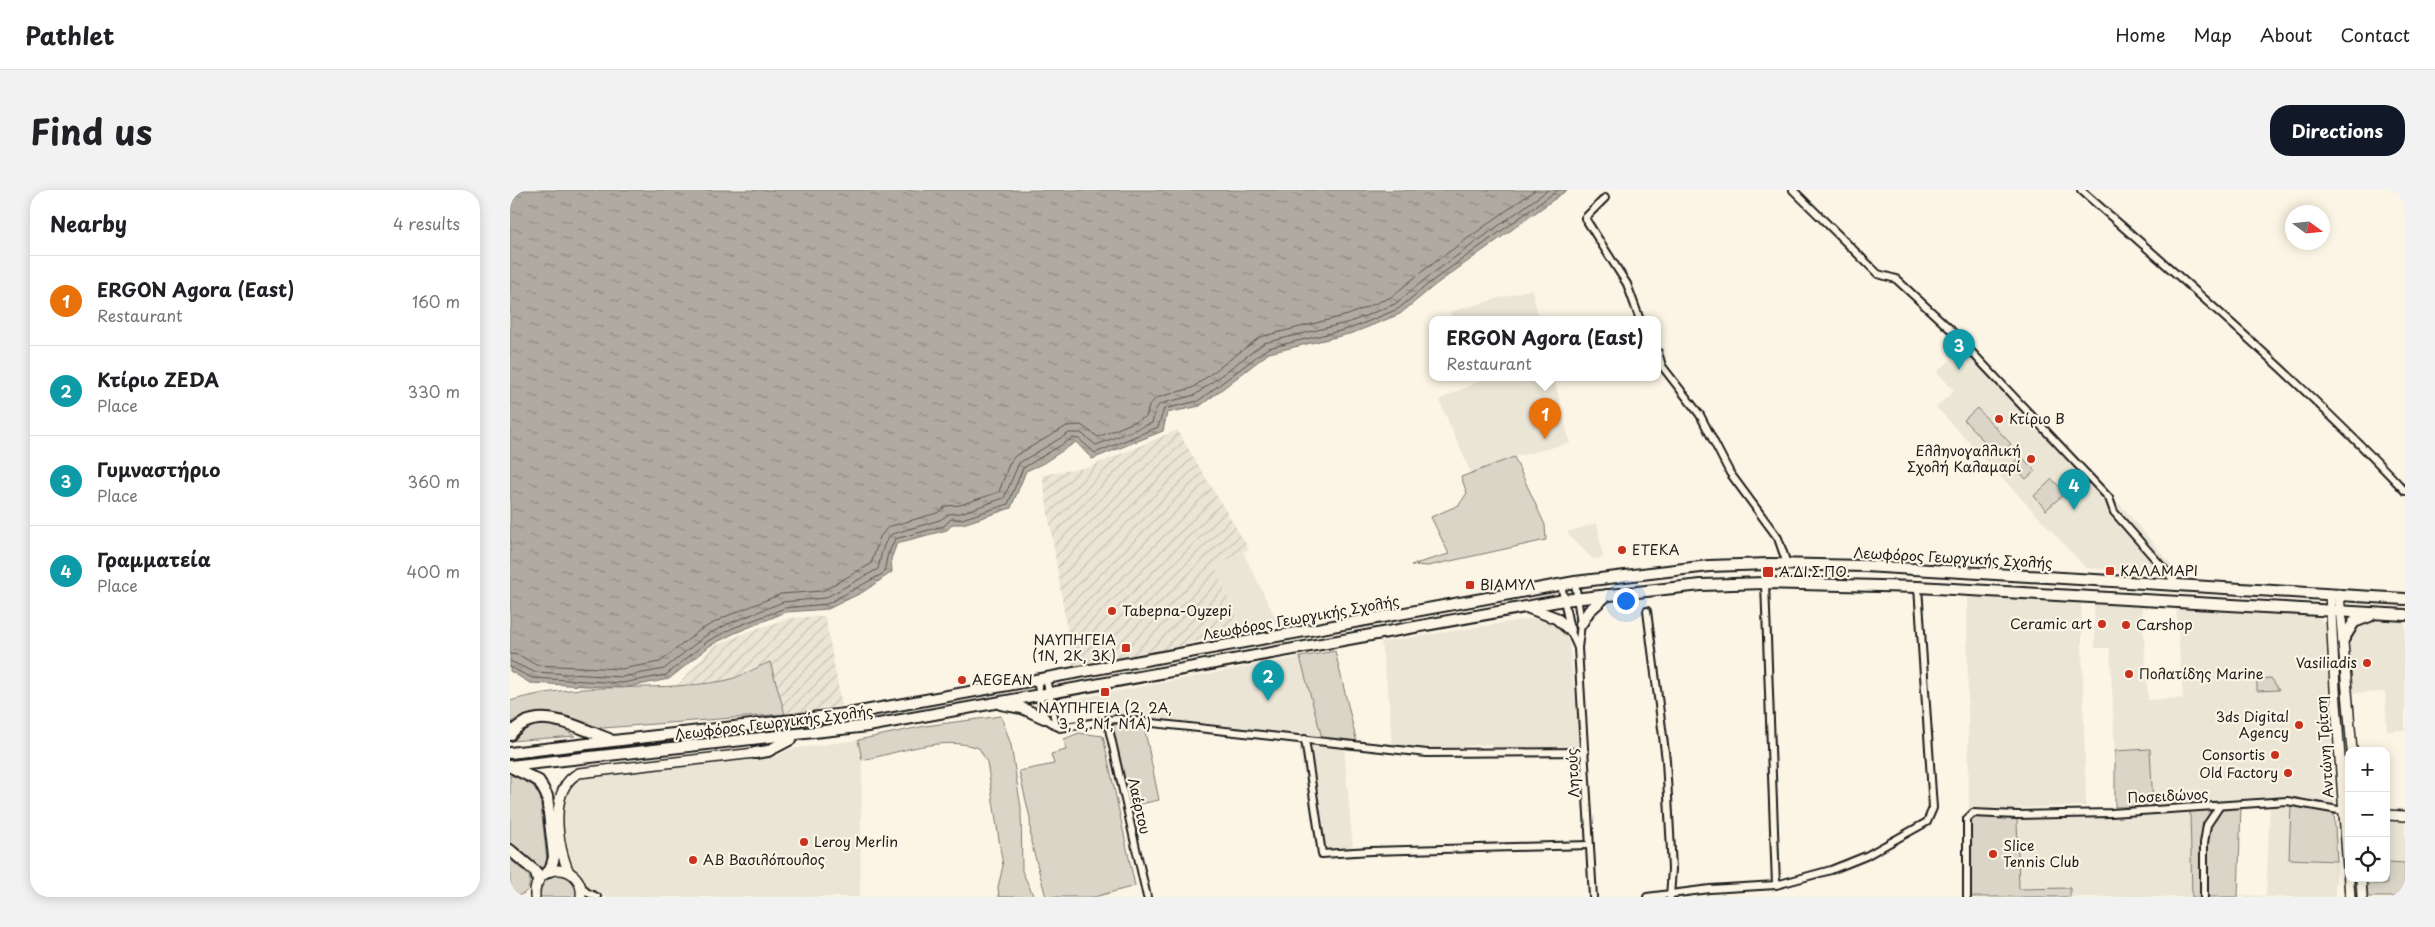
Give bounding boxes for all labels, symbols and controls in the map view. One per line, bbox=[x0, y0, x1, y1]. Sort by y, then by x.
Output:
text: Pathlet bbox=[25, 17, 115, 53]
text: Home bbox=[2115, 21, 2165, 48]
text: Map bbox=[2193, 21, 2232, 48]
text: About bbox=[2260, 21, 2312, 48]
text: Contact bbox=[2340, 21, 2410, 48]
text: Find us bbox=[30, 104, 152, 157]
button: Directions bbox=[2270, 105, 2405, 156]
north arrow bbox=[2285, 205, 2330, 250]
text: Nearby bbox=[50, 207, 127, 239]
text: 4 results bbox=[393, 211, 460, 235]
text: ERGON Agora (East) bbox=[97, 275, 294, 303]
text: 1 bbox=[62, 289, 70, 313]
text: 160 m bbox=[412, 289, 460, 313]
text: Restaurant bbox=[97, 303, 183, 327]
popup bbox=[1429, 316, 1661, 381]
text: ERGON Agora (East) bbox=[1446, 323, 1644, 351]
pin: 3 bbox=[1943, 329, 1975, 370]
text: Restaurant bbox=[1446, 351, 1532, 375]
text: Κτίριο ZEDA bbox=[97, 365, 219, 393]
text: 2 bbox=[60, 379, 72, 403]
text: 330 m bbox=[407, 379, 460, 403]
text: Place bbox=[97, 393, 138, 417]
pin: 1 bbox=[1529, 398, 1561, 439]
place label: Κτίριο Β bbox=[2009, 408, 2065, 429]
marker: Κτίριο Β bbox=[1993, 413, 2005, 425]
place label: Ελληνογαλλική Σχολή Καλαμαρί bbox=[1907, 440, 2021, 477]
marker: Ελληνογαλλική Σχολή Καλαμαρί bbox=[2025, 453, 2037, 465]
text: Γυμναστήριο bbox=[97, 455, 220, 483]
text: 3 bbox=[61, 469, 71, 493]
text: 360 m bbox=[408, 469, 460, 493]
pin: 4 bbox=[2058, 469, 2090, 510]
text: Place bbox=[97, 483, 138, 507]
place label: ΕΤΕΚΑ bbox=[1632, 539, 1680, 560]
street label: Λεωφόρος Γεωργικής Σχολής bbox=[1853, 542, 2053, 573]
marker: ΕΤΕΚΑ bbox=[1616, 544, 1628, 556]
text: Γραμματεία bbox=[97, 545, 211, 573]
text: 4 bbox=[61, 559, 71, 583]
text: 400 m bbox=[407, 559, 460, 583]
place label: ΚΑΛΑΜΑΡΙ bbox=[2120, 560, 2198, 581]
place label: Α.ΔΙ.Σ.ΠΟ. bbox=[1779, 561, 1850, 582]
marker: Α.ΔΙ.Σ.ΠΟ. bbox=[1761, 565, 1775, 579]
marker: ΚΑΛΑΜΑΡΙ bbox=[2104, 565, 2116, 577]
text: Place bbox=[97, 573, 138, 597]
place label: ΒΙΑΜΥΛ bbox=[1480, 574, 1535, 595]
marker: ΒΙΑΜΥΛ bbox=[1464, 579, 1476, 591]
your location bbox=[1613, 588, 1639, 614]
street label: Λεωφόρος Γεωργικής Σχολής bbox=[1201, 590, 1401, 645]
place label: Tabepna-Oyzepi bbox=[1122, 600, 1232, 621]
marker: Tabepna-Oyzepi bbox=[1106, 605, 1118, 617]
place label: Ceramic art bbox=[2010, 613, 2092, 634]
place label: Carshop bbox=[2136, 614, 2193, 635]
marker: Ceramic art bbox=[2096, 618, 2108, 630]
marker: Carshop bbox=[2120, 619, 2132, 631]
place label: ΝΑΥΠΗΓΕΙΑ (1Ν, 2Κ, 3Κ) bbox=[1032, 629, 1116, 666]
marker: ΝΑΥΠΗΓΕΙΑ (1Ν, 2Κ, 3Κ) bbox=[1120, 642, 1132, 654]
place label: Vasiliadis bbox=[2296, 652, 2357, 673]
marker: Vasiliadis bbox=[2361, 657, 2373, 669]
pin: 2 bbox=[1252, 660, 1284, 701]
place label: Πολατίδης Marine bbox=[2139, 663, 2264, 684]
marker: Πολατίδης Marine bbox=[2123, 668, 2135, 680]
place label: AEGEAN bbox=[972, 669, 1033, 690]
marker: AEGEAN bbox=[956, 674, 968, 686]
marker: ΝΑΥΠΗΓΕΙΑ (2, 2Α, 3, 8, Ν1, Ν1Α) bbox=[1099, 686, 1111, 698]
street label: Αντώνη Τρίτση bbox=[2310, 695, 2339, 799]
place label: ΝΑΥΠΗΓΕΙΑ (2, 2Α, 3, 8, Ν1, Ν1Α) bbox=[1038, 697, 1172, 734]
street label: Λεωφόρος Γεωργικής Σχολής bbox=[674, 700, 874, 745]
place label: 3ds Digital Agency bbox=[2216, 706, 2289, 743]
marker: 3ds Digital Agency bbox=[2293, 719, 2305, 731]
place label: Consortis bbox=[2202, 744, 2265, 765]
map controls bbox=[2345, 747, 2390, 882]
button: + bbox=[2345, 747, 2390, 792]
street label: Λητούς bbox=[1561, 748, 1584, 798]
marker: Consortis bbox=[2269, 749, 2281, 761]
place label: Old Factory bbox=[2199, 762, 2278, 783]
marker: Old Factory bbox=[2282, 767, 2294, 779]
street label: Λαέρτου bbox=[1123, 776, 1156, 836]
street label: Ποσειδώνος bbox=[2127, 783, 2209, 808]
button: − bbox=[2345, 792, 2390, 837]
place label: Leroy Merlin bbox=[814, 831, 898, 852]
place label: Slice Tennis Club bbox=[2003, 835, 2079, 872]
marker: Leroy Merlin bbox=[798, 836, 810, 848]
button: locate bbox=[2345, 837, 2390, 882]
marker: Slice Tennis Club bbox=[1987, 848, 1999, 860]
place label: ΑΒ Βασιλόπουλος bbox=[703, 849, 825, 870]
marker: ΑΒ Βασιλόπουλος bbox=[687, 854, 699, 866]

